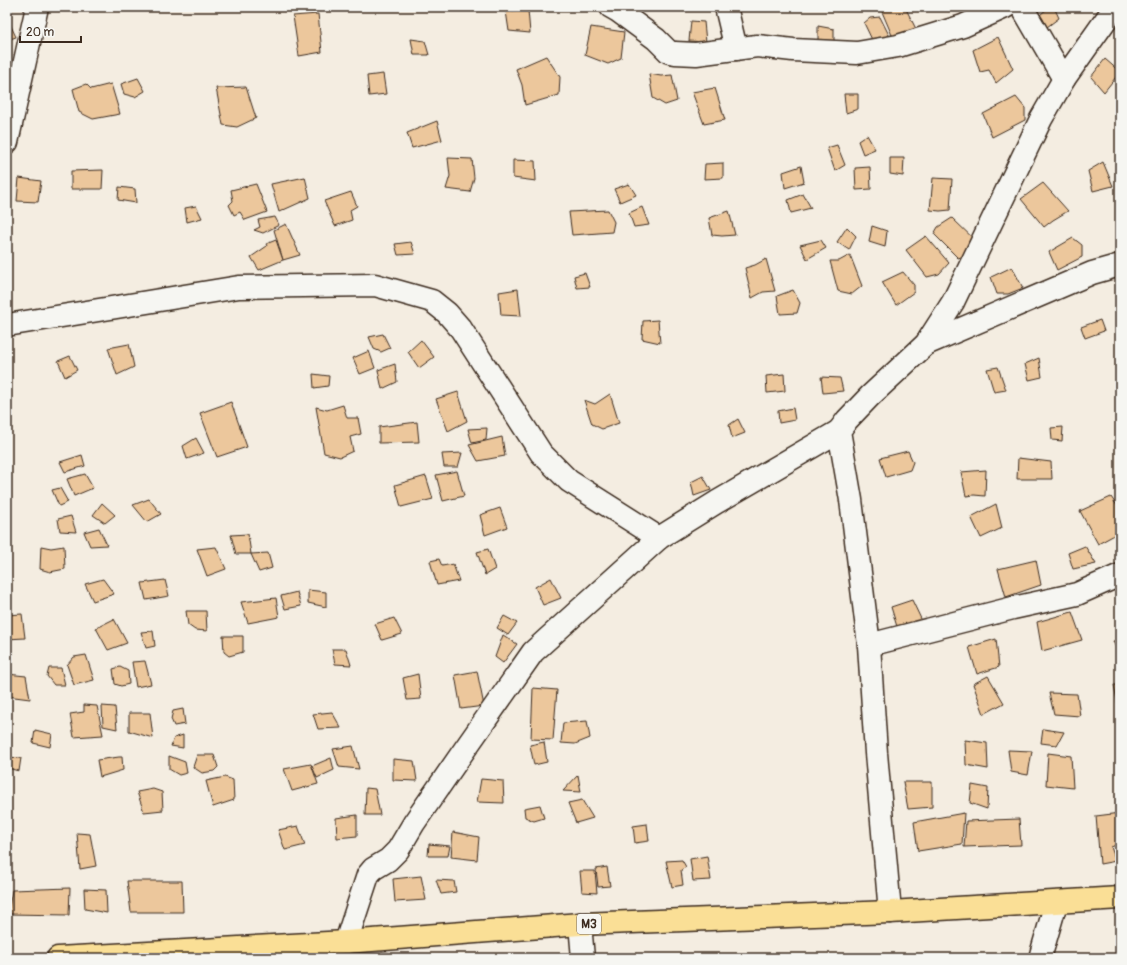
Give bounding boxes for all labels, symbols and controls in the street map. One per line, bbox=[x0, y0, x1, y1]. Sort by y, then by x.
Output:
scale bar bbox=[20, 18, 81, 44]
text: 20 m bbox=[26, 25, 55, 40]
road number: M3 bbox=[577, 914, 601, 934]

